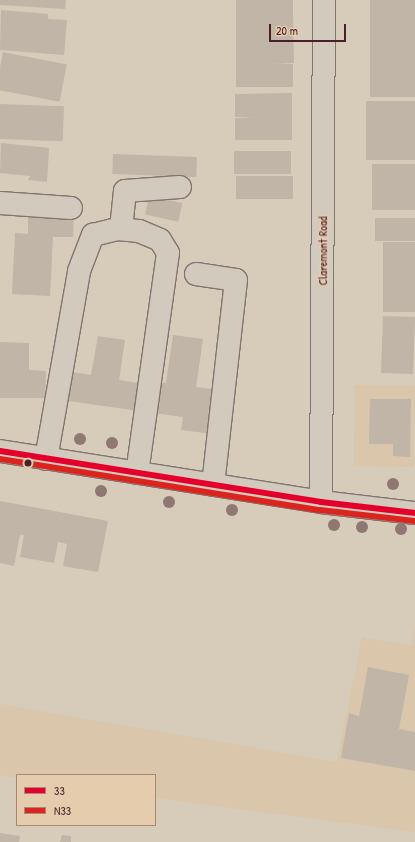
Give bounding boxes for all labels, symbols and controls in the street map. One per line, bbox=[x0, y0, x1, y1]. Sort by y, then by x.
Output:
scale bar bbox=[271, 16, 348, 42]
text: 20 m bbox=[276, 22, 298, 39]
street label: Claremont Road bbox=[316, 217, 330, 285]
unlabelled marker bbox=[23, 458, 33, 468]
legend bbox=[16, 774, 156, 826]
text: 33 bbox=[54, 782, 65, 799]
text: N33 bbox=[54, 802, 71, 819]

